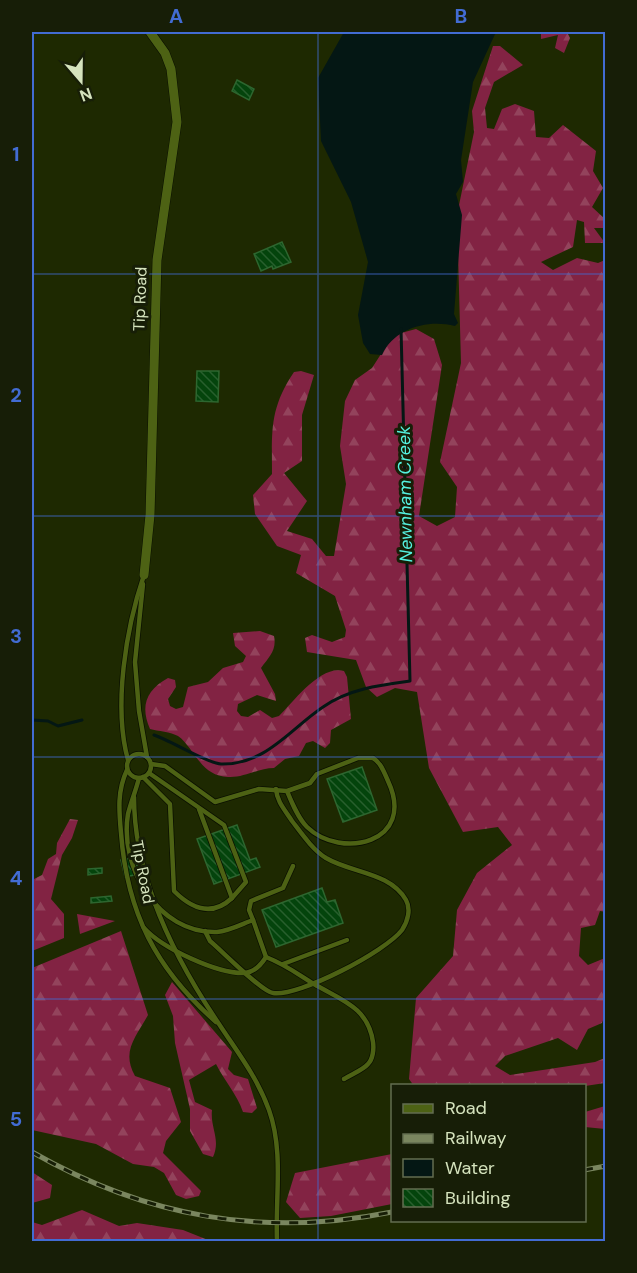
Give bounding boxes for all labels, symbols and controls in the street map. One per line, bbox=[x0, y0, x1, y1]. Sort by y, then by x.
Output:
text: A bbox=[169, 3, 183, 29]
text: B bbox=[455, 3, 467, 29]
north arrow bbox=[51, 51, 111, 111]
text: N bbox=[77, 83, 95, 106]
text: 1 bbox=[12, 141, 20, 167]
street label: Tip Road bbox=[128, 266, 152, 332]
text: 2 bbox=[10, 382, 22, 408]
water label: Newnham Creek bbox=[392, 425, 418, 563]
text: 3 bbox=[10, 623, 22, 649]
street label: Tip Road bbox=[127, 838, 159, 906]
text: 4 bbox=[10, 865, 23, 891]
legend bbox=[391, 1084, 586, 1222]
text: Road bbox=[445, 1096, 487, 1120]
text: 5 bbox=[10, 1106, 22, 1132]
text: Railway bbox=[445, 1126, 507, 1150]
text: Water bbox=[445, 1156, 495, 1180]
text: Building bbox=[445, 1186, 510, 1210]

